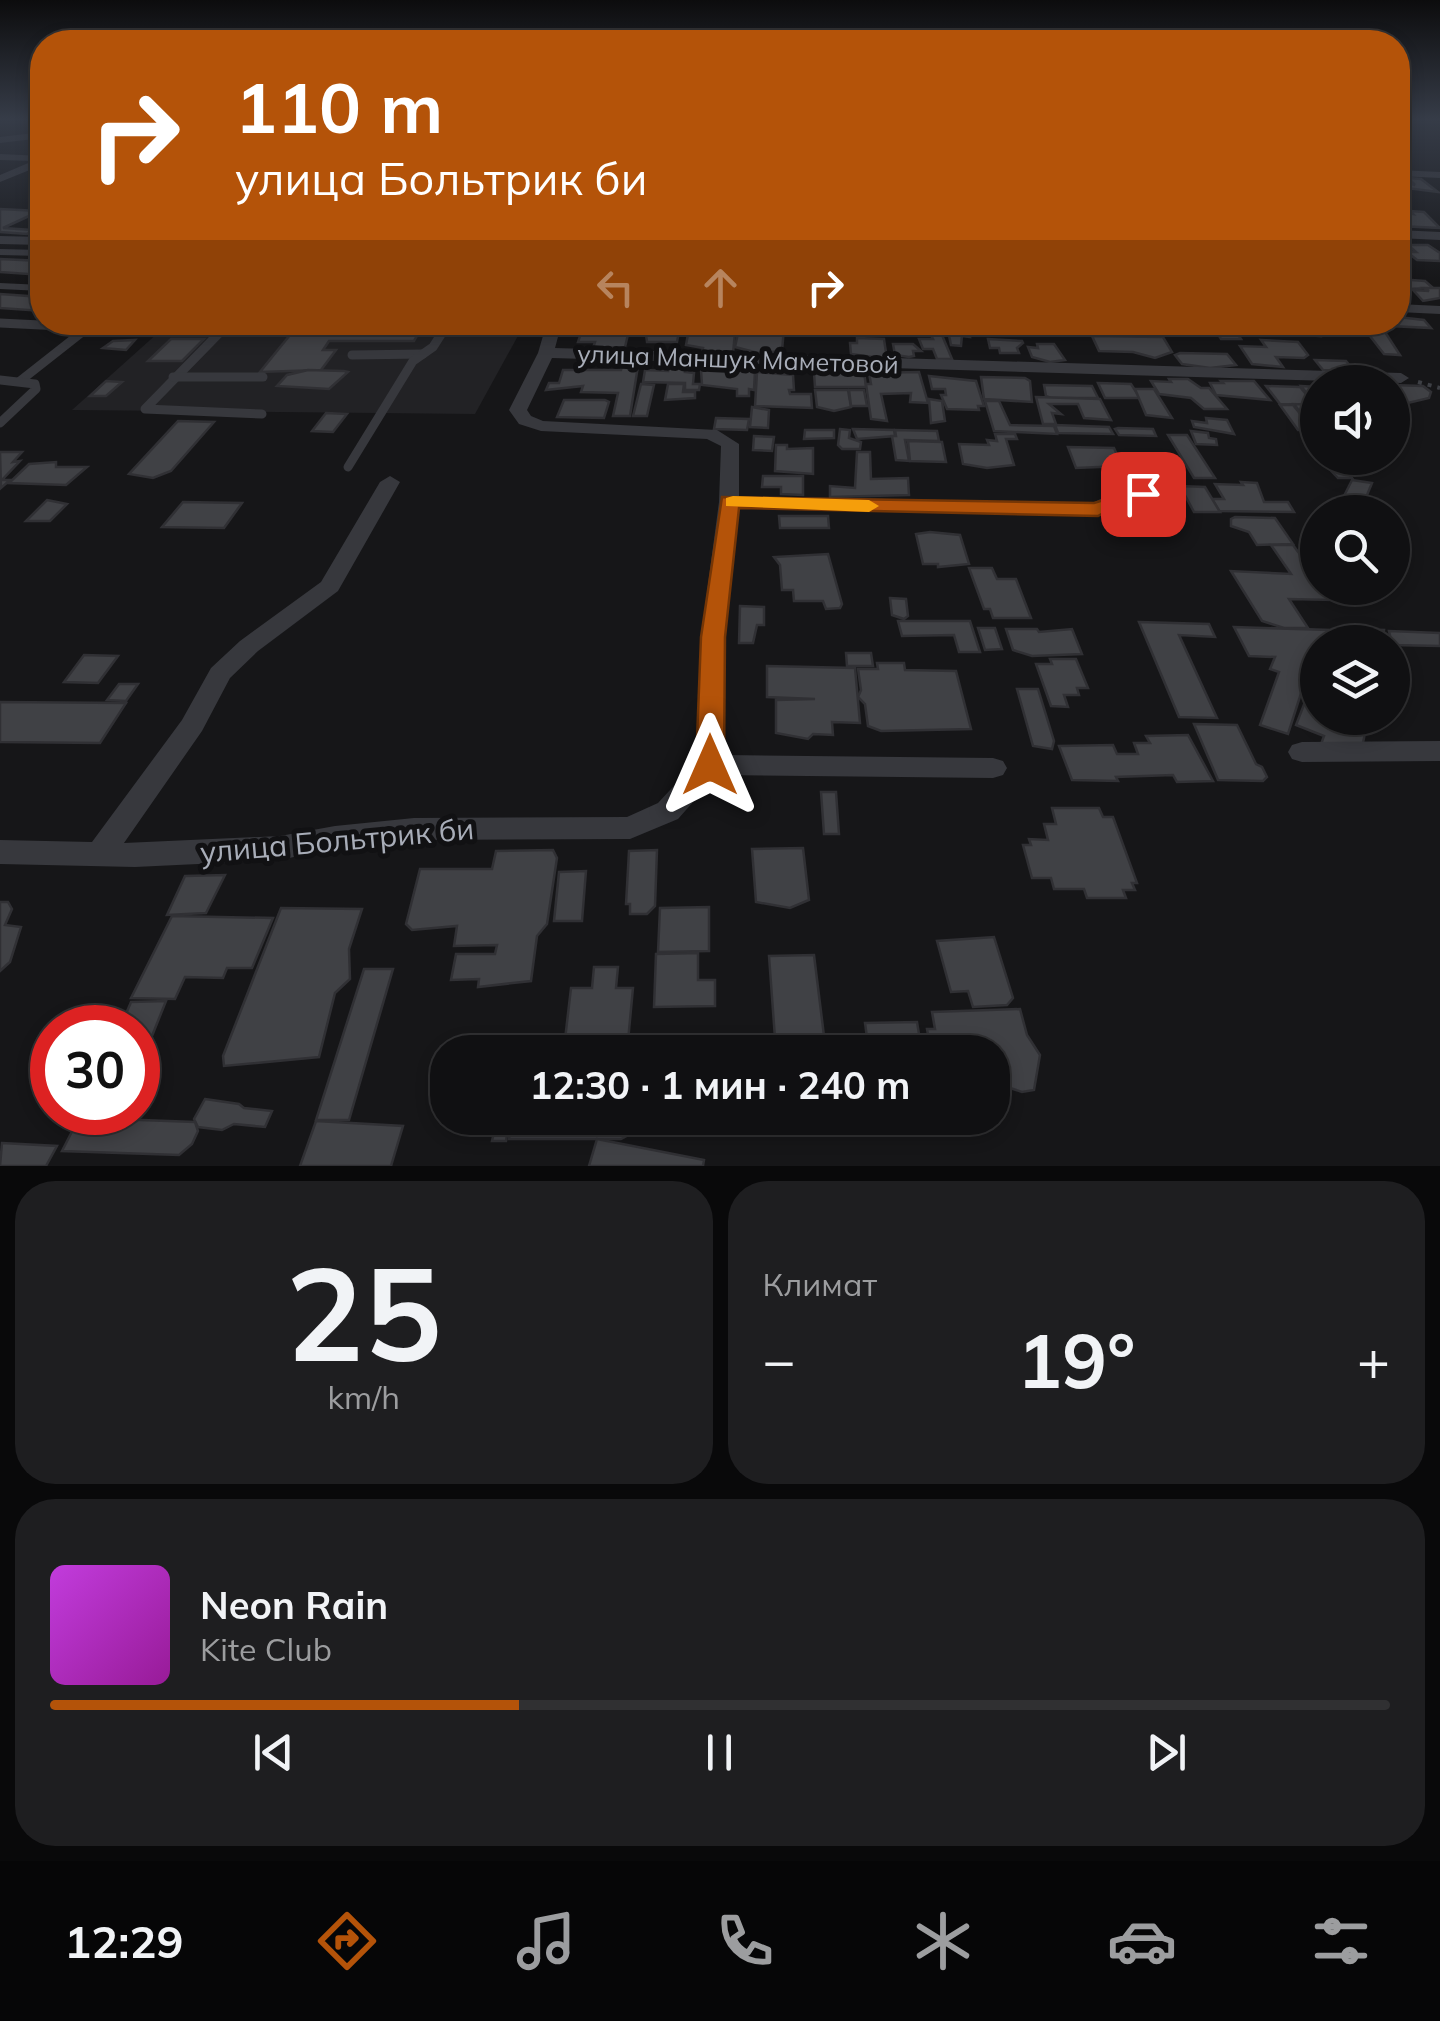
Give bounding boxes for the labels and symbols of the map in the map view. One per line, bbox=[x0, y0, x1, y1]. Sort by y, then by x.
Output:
street label: улица Маншук Маметовой bbox=[577, 337, 899, 380]
pin bbox=[1101, 452, 1186, 537]
position arrow bbox=[658, 713, 762, 817]
street label: улица Больтрик би bbox=[198, 809, 476, 871]
speed limit sign: 30 bbox=[30, 1005, 160, 1135]

